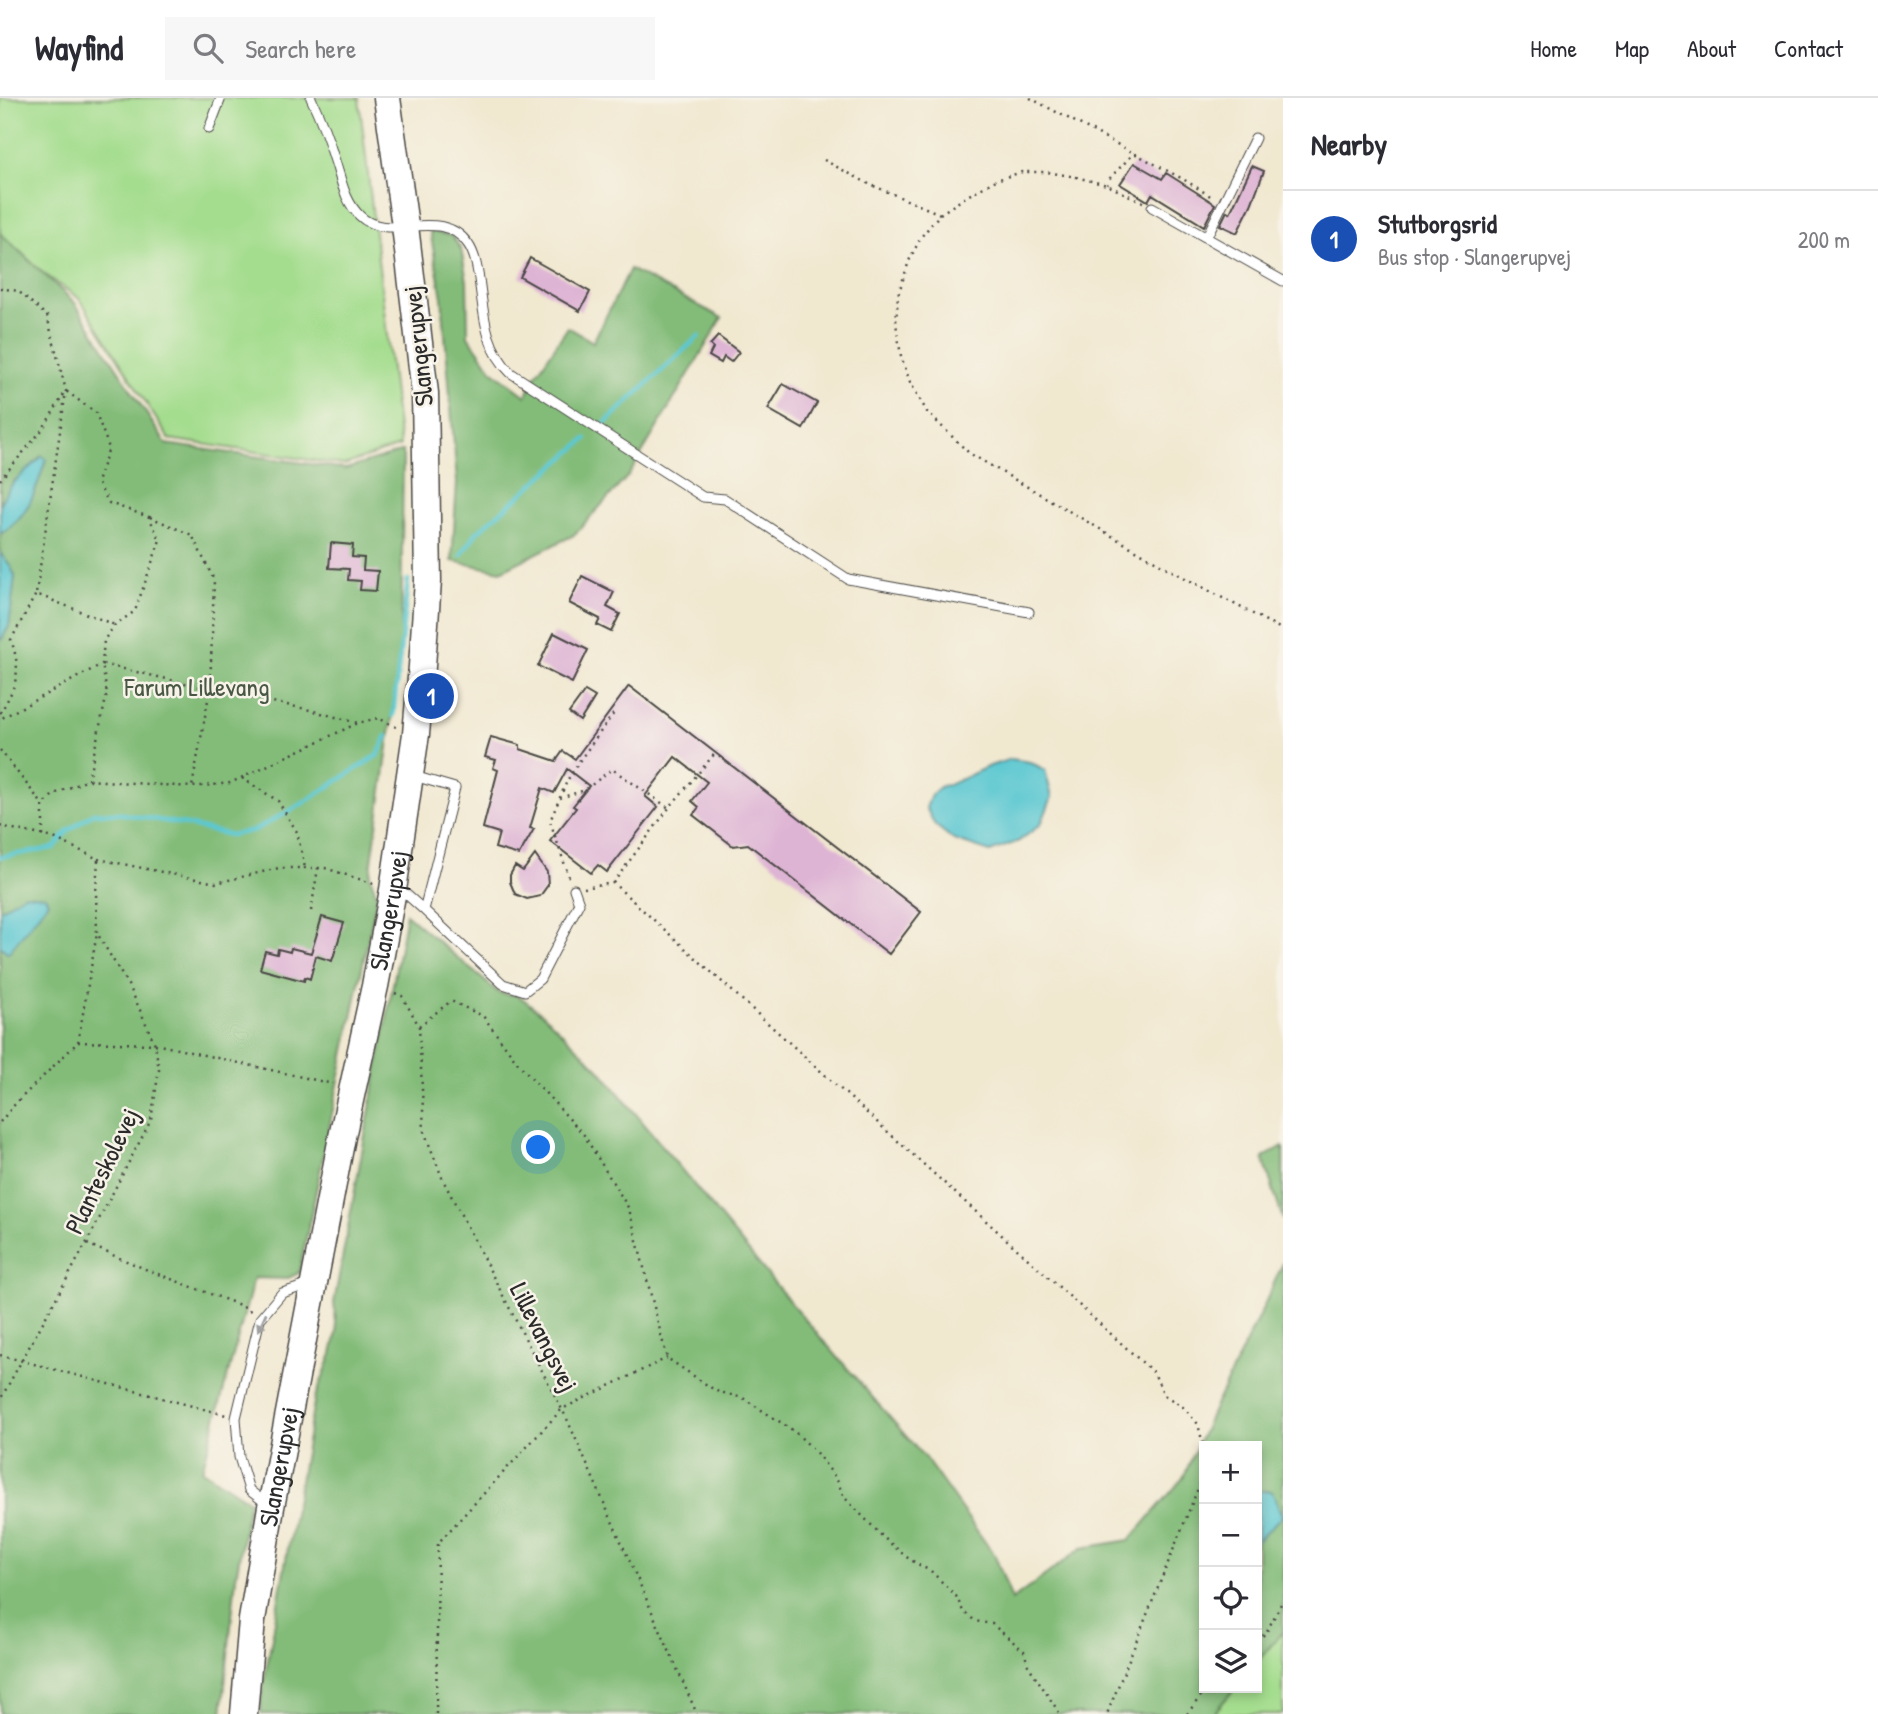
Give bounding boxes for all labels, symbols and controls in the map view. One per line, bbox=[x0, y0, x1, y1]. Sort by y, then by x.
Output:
search box bbox=[165, 17, 655, 80]
text: Wayfind bbox=[35, 26, 123, 70]
icon: search bbox=[189, 29, 227, 67]
text: Search here bbox=[245, 31, 356, 66]
text: Home bbox=[1530, 32, 1577, 64]
text: Map bbox=[1615, 32, 1649, 64]
text: About bbox=[1687, 32, 1736, 64]
text: Contact bbox=[1774, 32, 1843, 64]
text: Nearby bbox=[1311, 124, 1387, 164]
text: Stutborgsrid bbox=[1378, 206, 1497, 241]
text: 1 bbox=[1330, 224, 1338, 255]
text: 200 m bbox=[1798, 224, 1850, 255]
text: Bus stop · Slangerupvej bbox=[1378, 241, 1571, 272]
street label: Slangerupvej bbox=[394, 284, 441, 408]
park label: Farum Lillevang bbox=[124, 669, 269, 704]
pin: 1 bbox=[408, 670, 454, 722]
street label: Slangerupvej bbox=[360, 848, 416, 973]
street label: Planteskolevej bbox=[56, 1102, 147, 1240]
your location bbox=[521, 1130, 555, 1164]
street label: Lillevangsvej bbox=[502, 1276, 587, 1397]
one-way arrow bbox=[256, 1312, 268, 1332]
street label: Slangerupvej bbox=[250, 1404, 307, 1529]
map controls bbox=[1199, 1441, 1262, 1693]
button: + bbox=[1199, 1441, 1262, 1504]
button: − bbox=[1199, 1504, 1262, 1567]
button: locate bbox=[1199, 1567, 1262, 1630]
button: layers bbox=[1199, 1630, 1262, 1693]

